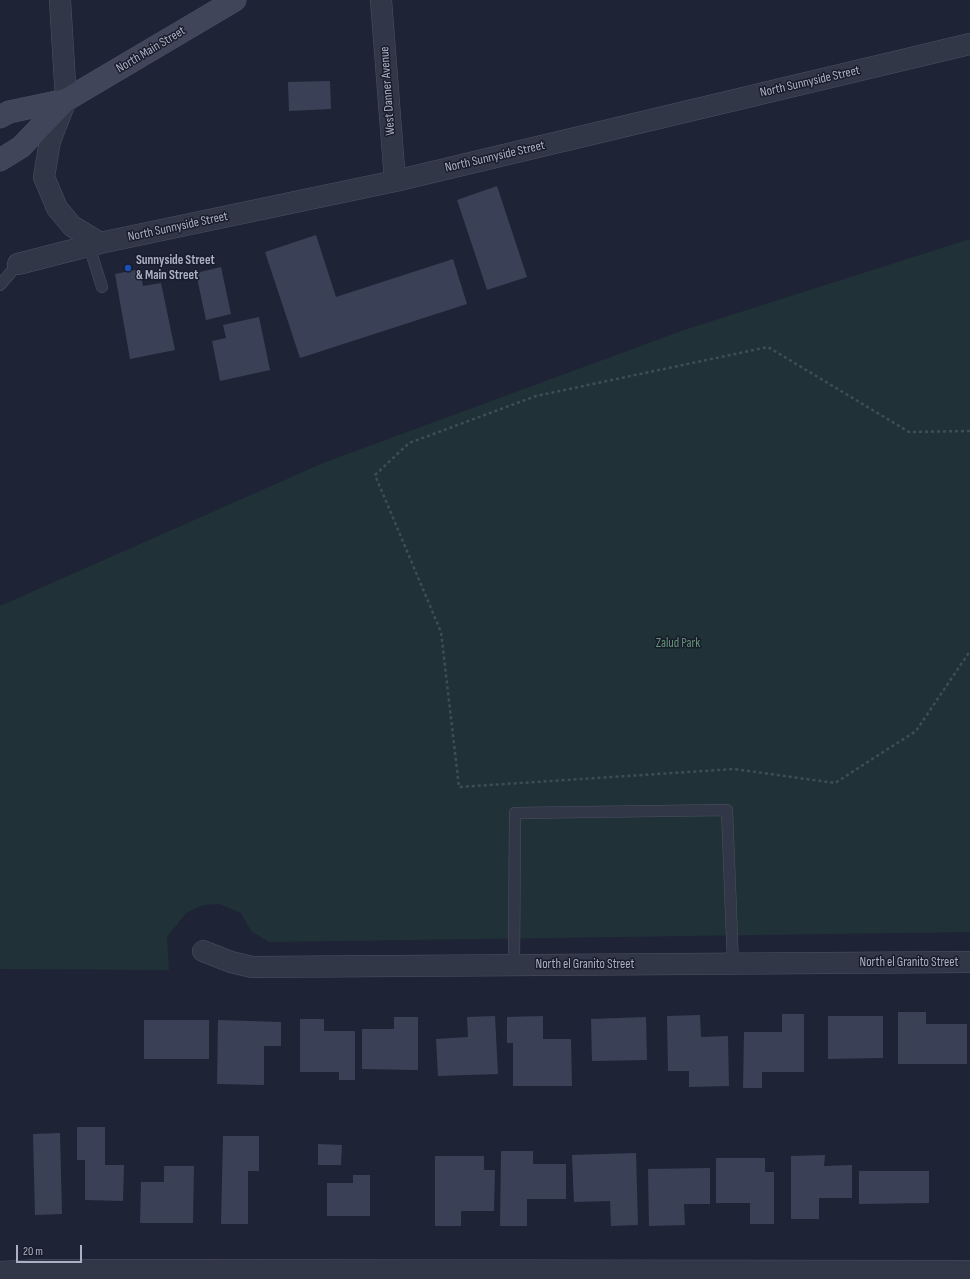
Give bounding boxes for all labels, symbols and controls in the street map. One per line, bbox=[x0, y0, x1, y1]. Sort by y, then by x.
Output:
street label: North Main Street bbox=[114, 23, 188, 77]
street label: West Danner Avenue bbox=[377, 46, 399, 136]
street label: North Sunnyside Street bbox=[759, 63, 861, 101]
street label: North Sunnyside Street bbox=[444, 138, 546, 176]
street label: North Sunnyside Street bbox=[127, 209, 229, 245]
place label: Sunnyside Street & Main Street bbox=[136, 253, 215, 284]
marker: Sunnyside Street & Main Street bbox=[123, 263, 133, 273]
park label: Zalud Park bbox=[656, 636, 700, 652]
street label: North el Granito Street bbox=[860, 955, 958, 971]
street label: North el Granito Street bbox=[536, 957, 634, 973]
scale bar bbox=[18, 1237, 84, 1263]
text: 20 m bbox=[23, 1244, 43, 1259]

